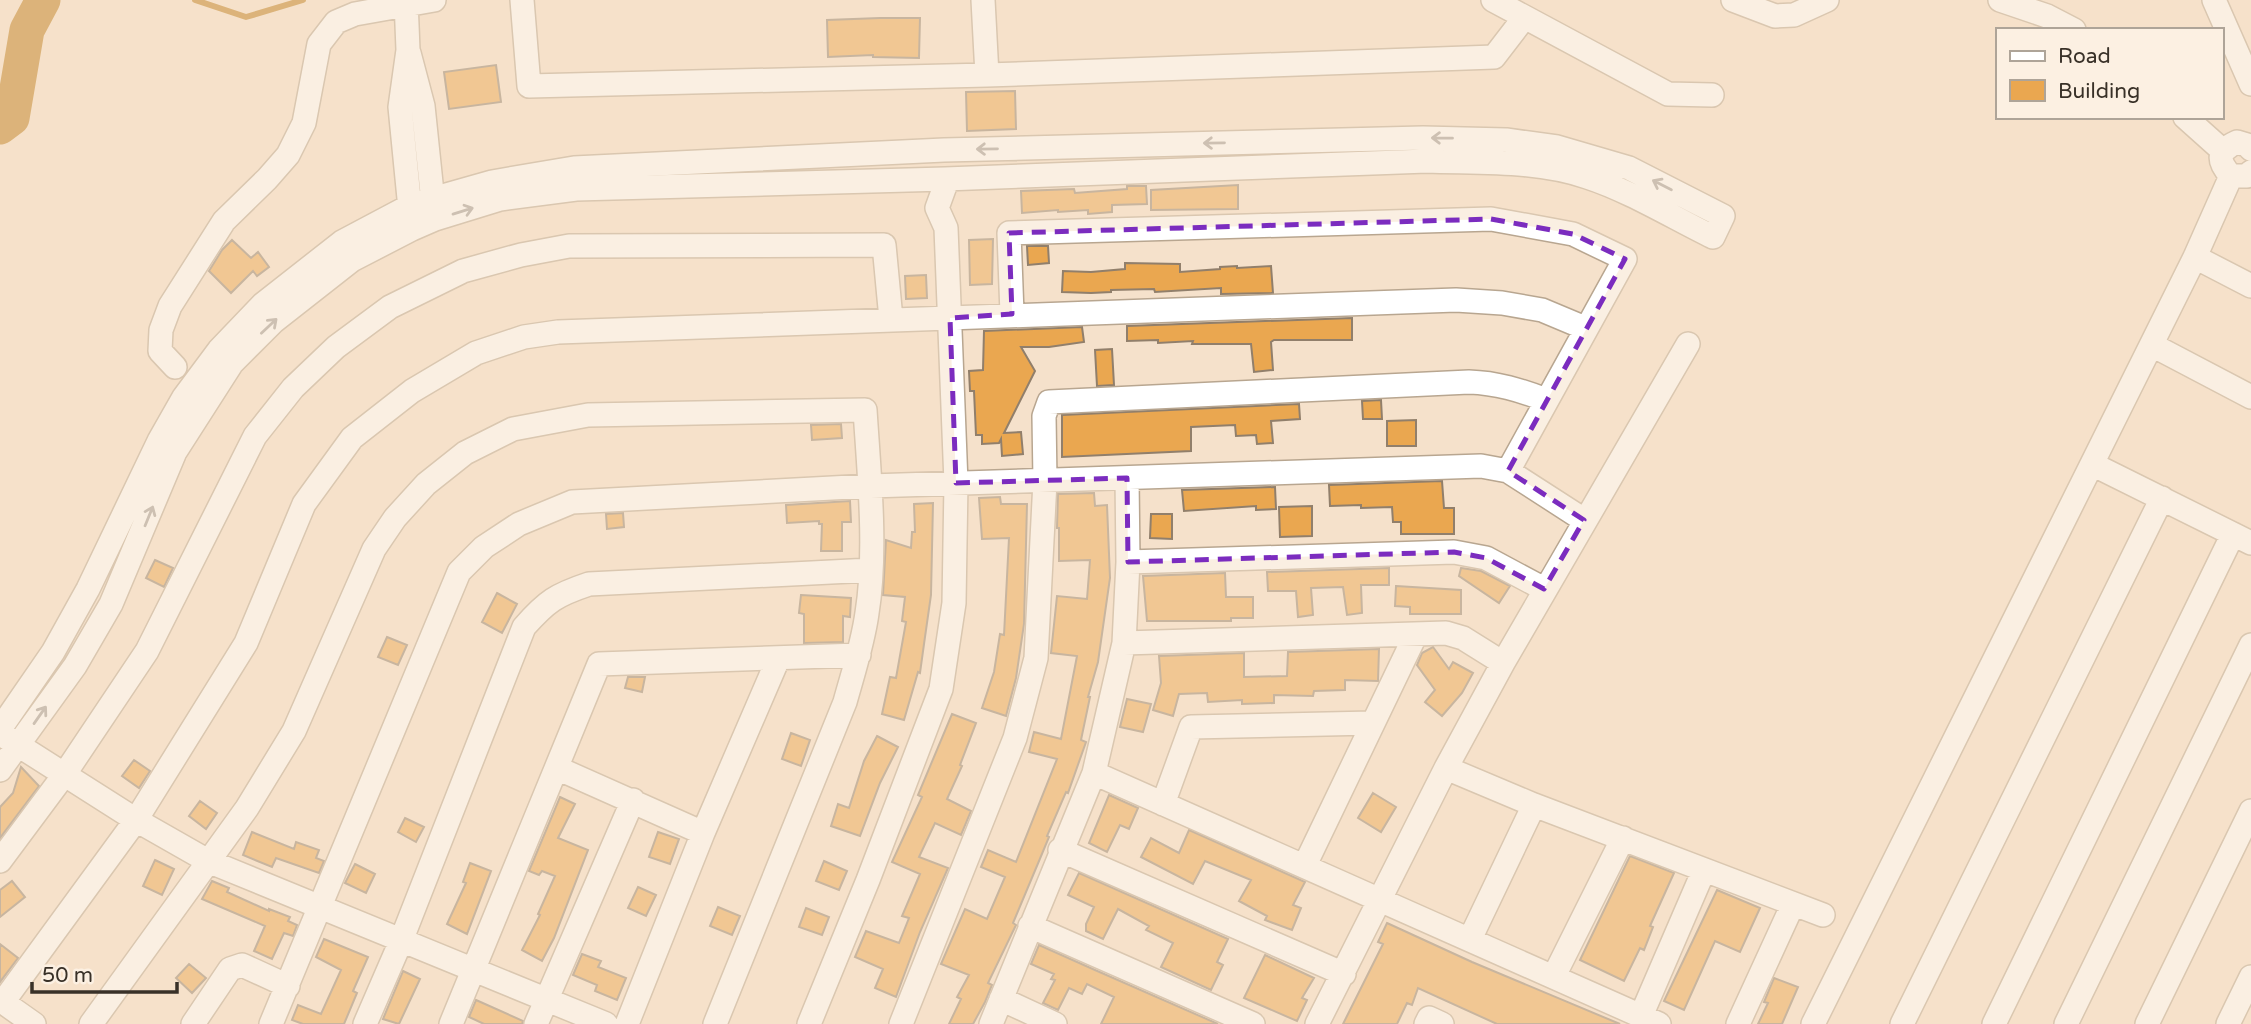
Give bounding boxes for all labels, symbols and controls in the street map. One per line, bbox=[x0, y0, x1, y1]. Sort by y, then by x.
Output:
legend bbox=[1996, 28, 2223, 119]
text: Road bbox=[2058, 44, 2111, 69]
text: Building bbox=[2058, 79, 2140, 104]
one-way arrow bbox=[1431, 132, 1454, 145]
one-way arrow bbox=[1203, 137, 1226, 150]
one-way arrow bbox=[976, 143, 999, 156]
one-way arrow bbox=[1652, 177, 1673, 191]
one-way arrow bbox=[452, 203, 474, 216]
one-way arrow bbox=[260, 317, 277, 334]
one-way arrow bbox=[144, 506, 157, 527]
one-way arrow bbox=[33, 706, 47, 725]
scale bar bbox=[32, 950, 177, 994]
text: 50 m bbox=[42, 963, 93, 988]

